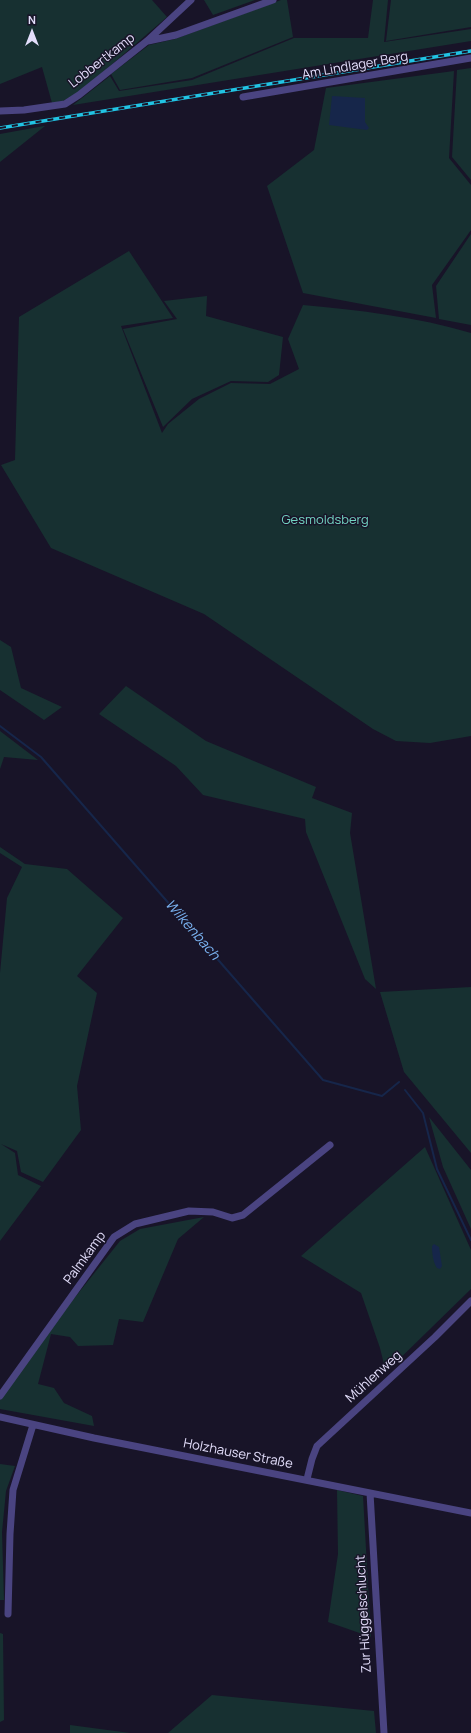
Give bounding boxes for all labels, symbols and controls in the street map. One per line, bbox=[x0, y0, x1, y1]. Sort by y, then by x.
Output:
north arrow bbox=[12, 12, 52, 52]
text: N bbox=[28, 12, 36, 27]
street label: Lobbertkamp bbox=[66, 30, 138, 92]
street label: Am Lindlager Berg bbox=[301, 49, 409, 83]
park label: Gesmoldsberg bbox=[281, 512, 369, 528]
water label: Wilkenbach bbox=[161, 896, 223, 964]
street label: Palmkamp bbox=[61, 1229, 109, 1287]
street label: Mühlenweg bbox=[343, 1348, 405, 1406]
street label: Holzhauser Straße bbox=[182, 1436, 294, 1472]
street label: Zur Hüggelschlucht bbox=[353, 1555, 375, 1673]

